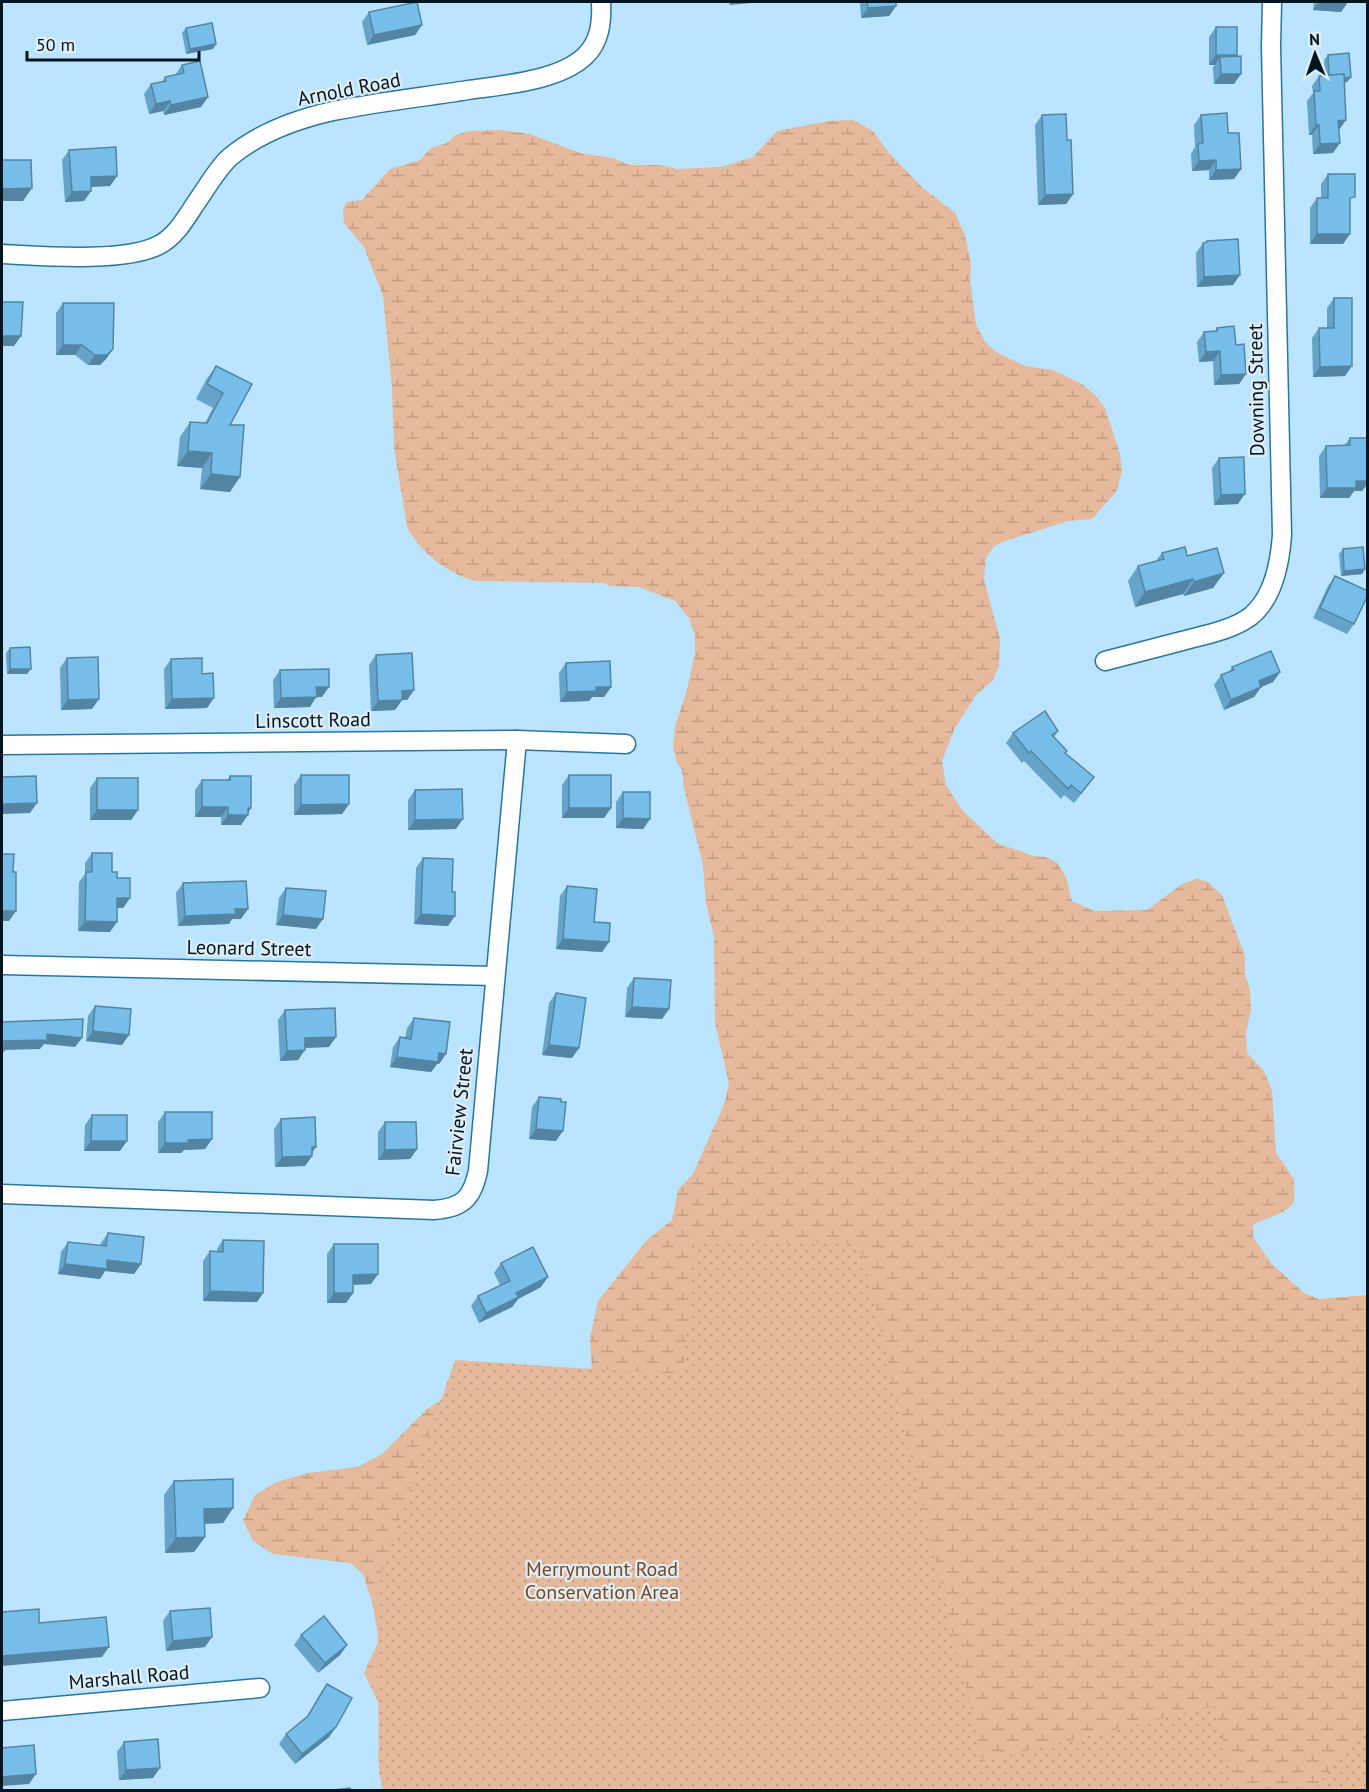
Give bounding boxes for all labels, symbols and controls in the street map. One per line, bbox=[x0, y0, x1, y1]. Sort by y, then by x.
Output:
scale bar bbox=[27, 24, 200, 62]
north arrow bbox=[1285, 24, 1345, 84]
text: N bbox=[1309, 29, 1320, 49]
text: 50 m bbox=[36, 33, 75, 56]
street label: Arnold Road bbox=[295, 66, 403, 112]
street label: Downing Street bbox=[1242, 323, 1270, 457]
street label: Linscott Road bbox=[255, 706, 371, 734]
street label: Leonard Street bbox=[186, 934, 312, 962]
street label: Fairview Street bbox=[439, 1047, 479, 1177]
park label: Merrymount Road Conservation Area bbox=[525, 1556, 679, 1605]
street label: Marshall Road bbox=[68, 1659, 190, 1695]

